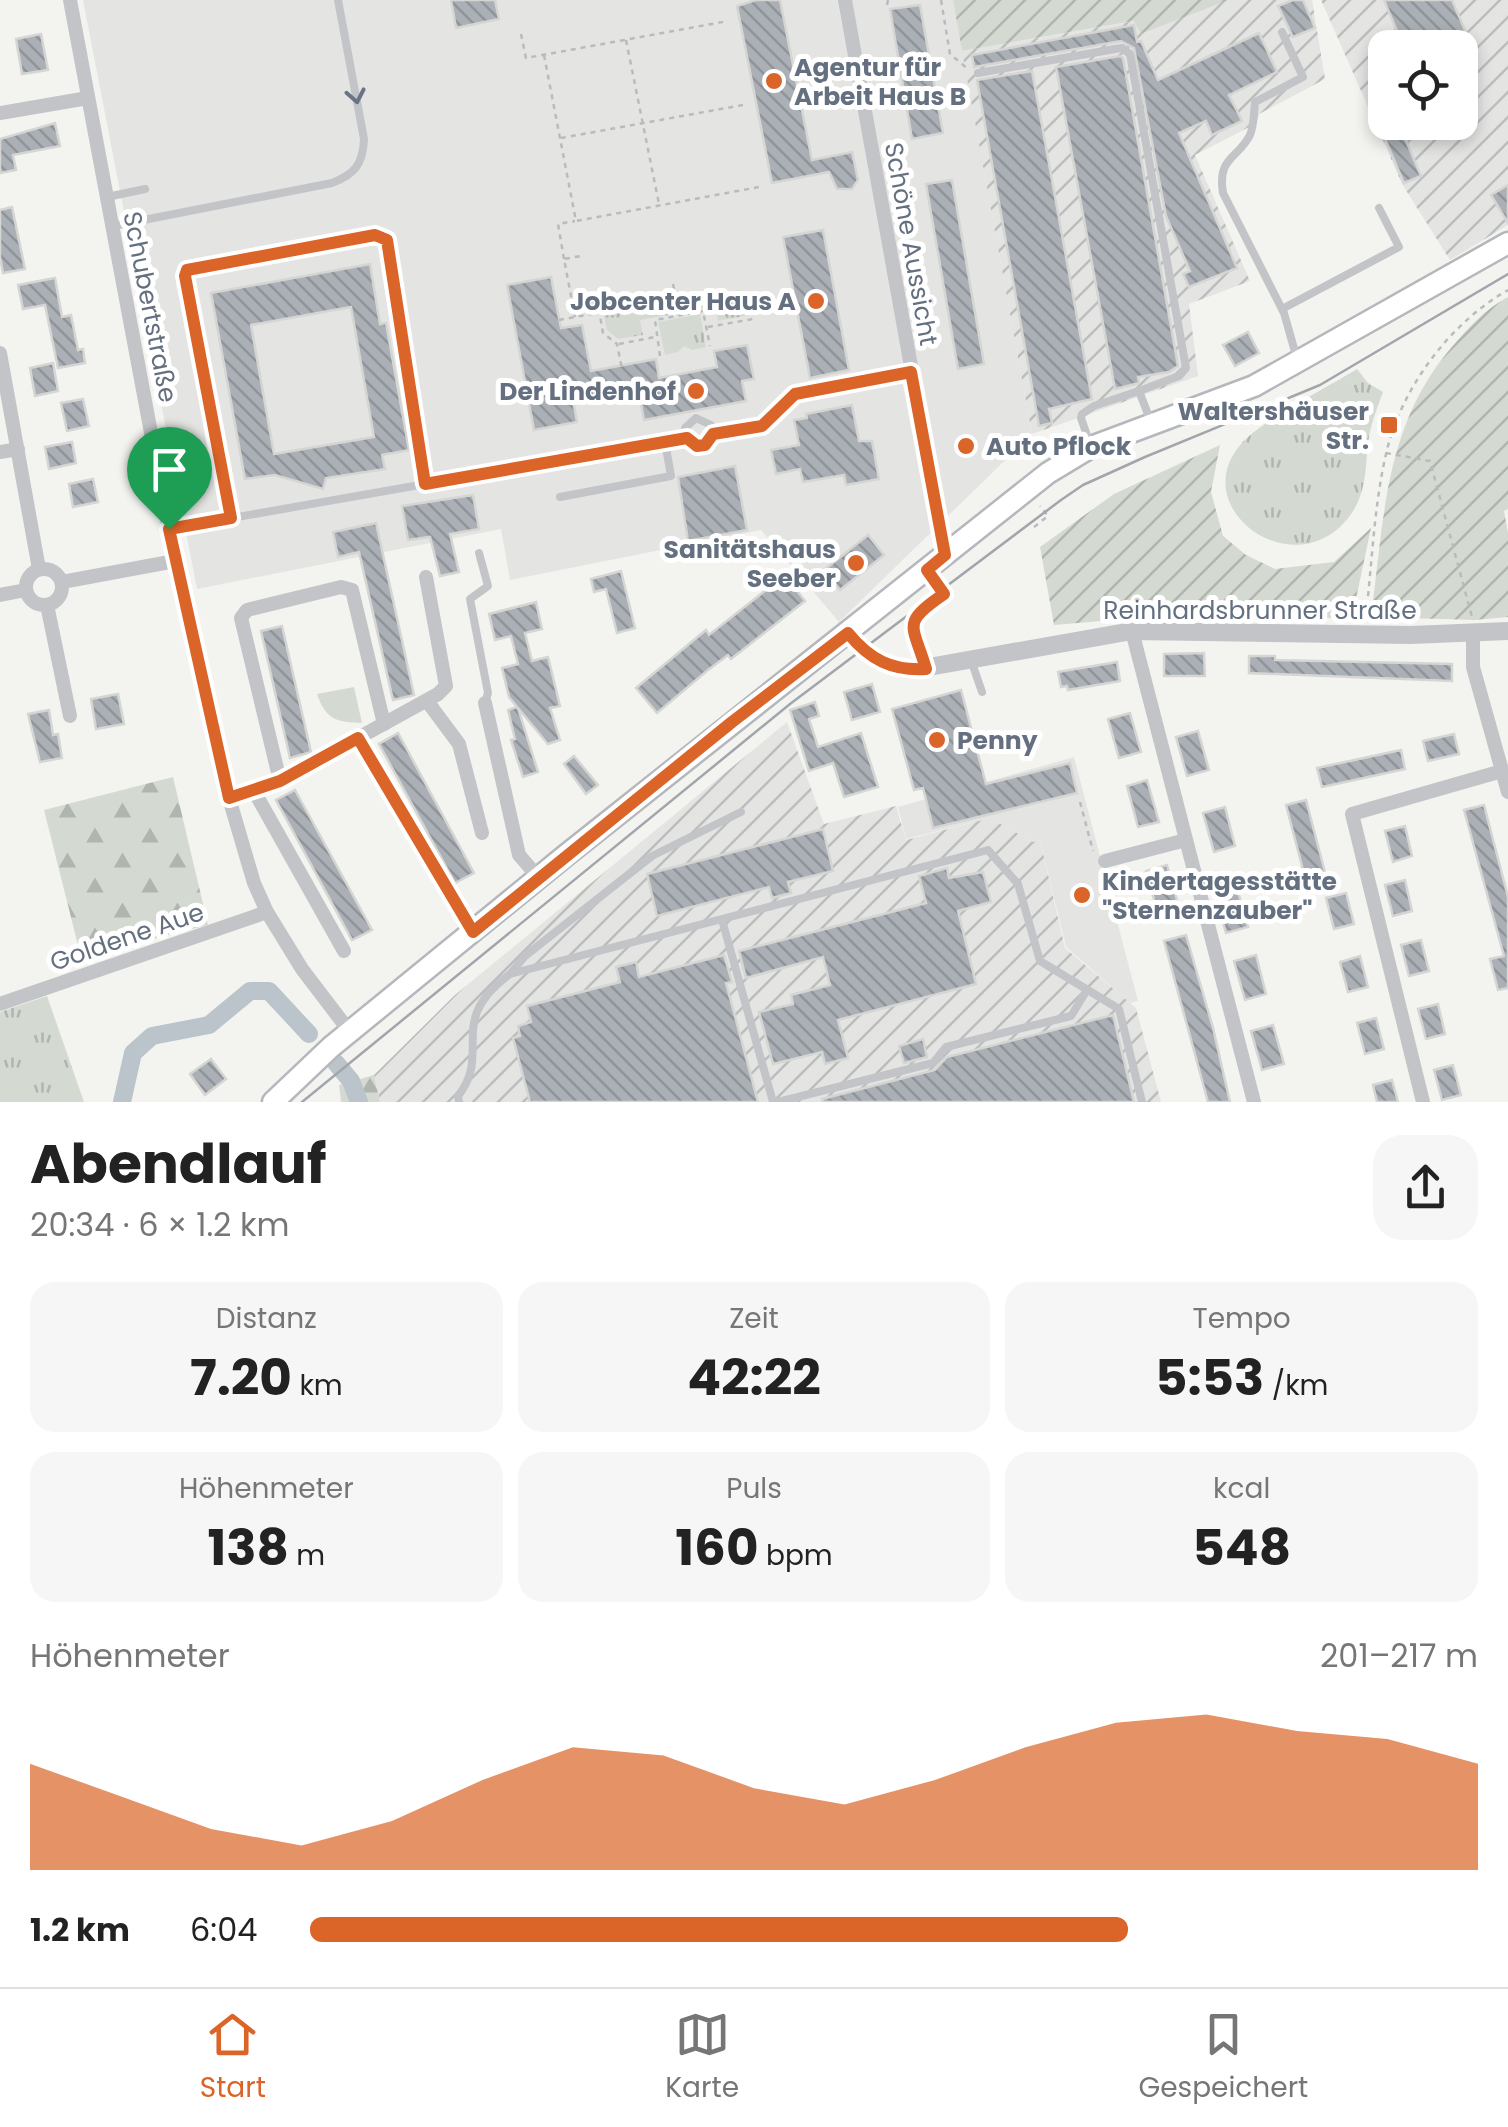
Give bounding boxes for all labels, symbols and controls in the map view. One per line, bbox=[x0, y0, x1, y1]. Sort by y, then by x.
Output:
map controls bbox=[1368, 30, 1478, 140]
button: locate bbox=[1368, 30, 1478, 140]
place label: Agentur für Arbeit Haus B bbox=[794, 50, 966, 114]
marker: Agentur für Arbeit Haus B bbox=[763, 70, 785, 92]
one-way arrow bbox=[345, 88, 366, 104]
street label: Schöne Aussicht bbox=[876, 140, 946, 348]
street label: Schubertstraße bbox=[114, 209, 186, 405]
place label: Jobcenter Haus A bbox=[570, 284, 797, 319]
marker: Jobcenter Haus A bbox=[805, 290, 827, 312]
place label: Der Lindenhof bbox=[499, 374, 676, 409]
marker: Der Lindenhof bbox=[685, 380, 707, 402]
place label: Waltershäuser Str. bbox=[1177, 394, 1369, 458]
marker: Waltershäuser Str. bbox=[1378, 414, 1400, 436]
pin bbox=[127, 427, 212, 530]
place label: Auto Pflock bbox=[986, 429, 1132, 464]
marker: Auto Pflock bbox=[955, 435, 977, 457]
icon: arrive bbox=[142, 442, 197, 497]
place label: Sanitätshaus Seeber bbox=[664, 532, 836, 596]
marker: Sanitätshaus Seeber bbox=[845, 552, 867, 574]
street label: Reinhardsbrunner Straße bbox=[1103, 593, 1417, 628]
place label: Penny bbox=[957, 723, 1038, 758]
marker: Penny bbox=[926, 729, 948, 751]
place label: Kindertagesstätte "Sternenzauber" bbox=[1102, 864, 1337, 928]
marker: Kindertagesstätte "Sternenzauber" bbox=[1071, 884, 1093, 906]
street label: Goldene Aue bbox=[45, 894, 209, 980]
text: Abendlauf bbox=[30, 1125, 327, 1202]
button: share bbox=[1373, 1135, 1478, 1240]
text: 20:34 · 6 × 1.2 km bbox=[30, 1202, 290, 1247]
text: Distanz bbox=[216, 1299, 317, 1338]
text: Zeit bbox=[729, 1299, 779, 1338]
text: Tempo bbox=[1193, 1299, 1291, 1338]
text: 7.20 bbox=[190, 1342, 292, 1413]
text: 42:22 bbox=[687, 1342, 821, 1413]
text: 5:53 bbox=[1155, 1342, 1264, 1413]
text: km bbox=[292, 1366, 343, 1405]
text: /km bbox=[1264, 1366, 1328, 1405]
text: Höhenmeter bbox=[179, 1469, 354, 1508]
text: Puls bbox=[726, 1469, 782, 1508]
text: kcal bbox=[1213, 1469, 1270, 1508]
text: 138 bbox=[207, 1512, 289, 1583]
text: 160 bbox=[675, 1512, 759, 1583]
text: 548 bbox=[1192, 1512, 1291, 1583]
text: m bbox=[289, 1536, 325, 1575]
text: bpm bbox=[759, 1536, 833, 1575]
text: Höhenmeter bbox=[30, 1633, 230, 1678]
text: 201–217 m bbox=[1320, 1633, 1478, 1678]
text: 1.2 km bbox=[30, 1907, 130, 1952]
text: 6:04 bbox=[190, 1907, 257, 1952]
tab: Start bbox=[200, 2007, 266, 2109]
tab: Karte bbox=[665, 2007, 739, 2109]
tab: Gespeichert bbox=[1138, 2007, 1308, 2109]

